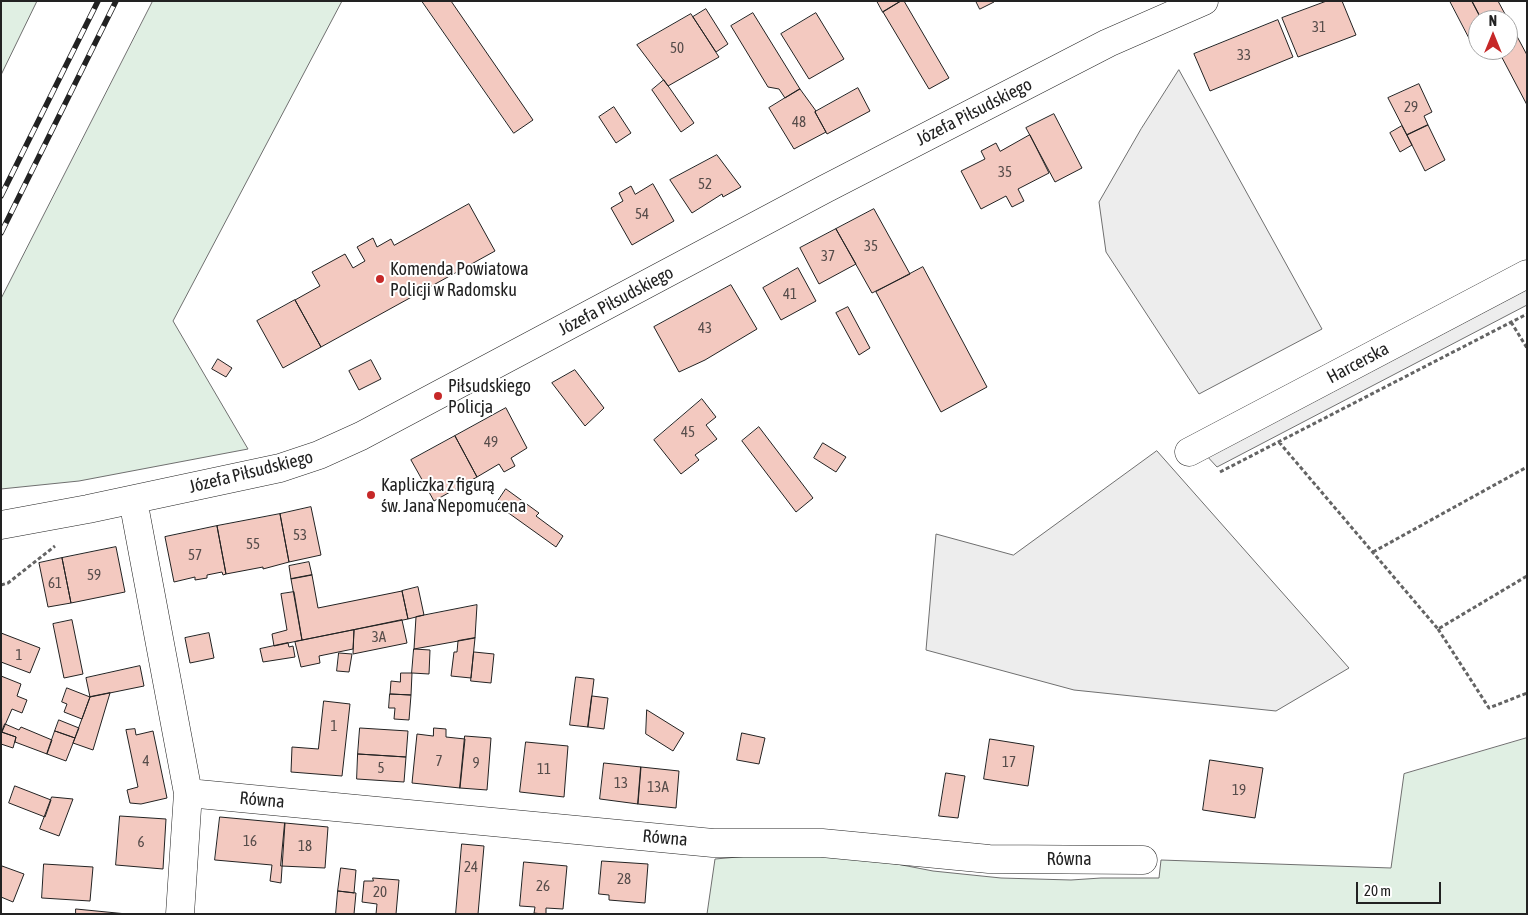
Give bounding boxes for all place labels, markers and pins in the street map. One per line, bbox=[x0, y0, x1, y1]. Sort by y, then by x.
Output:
place label: Komenda Powiatowa Policji w Radomsku bbox=[390, 258, 529, 300]
marker: Komenda Powiatowa Policji w Radomsku bbox=[374, 273, 386, 285]
place label: Piłsudskiego Policja bbox=[448, 375, 531, 418]
marker: Piłsudskiego Policja bbox=[432, 390, 444, 402]
place label: Kapliczka z figurą św. Jana Nepomucena bbox=[381, 474, 526, 516]
marker: Kapliczka z figurą św. Jana Nepomucena bbox=[365, 489, 377, 501]

